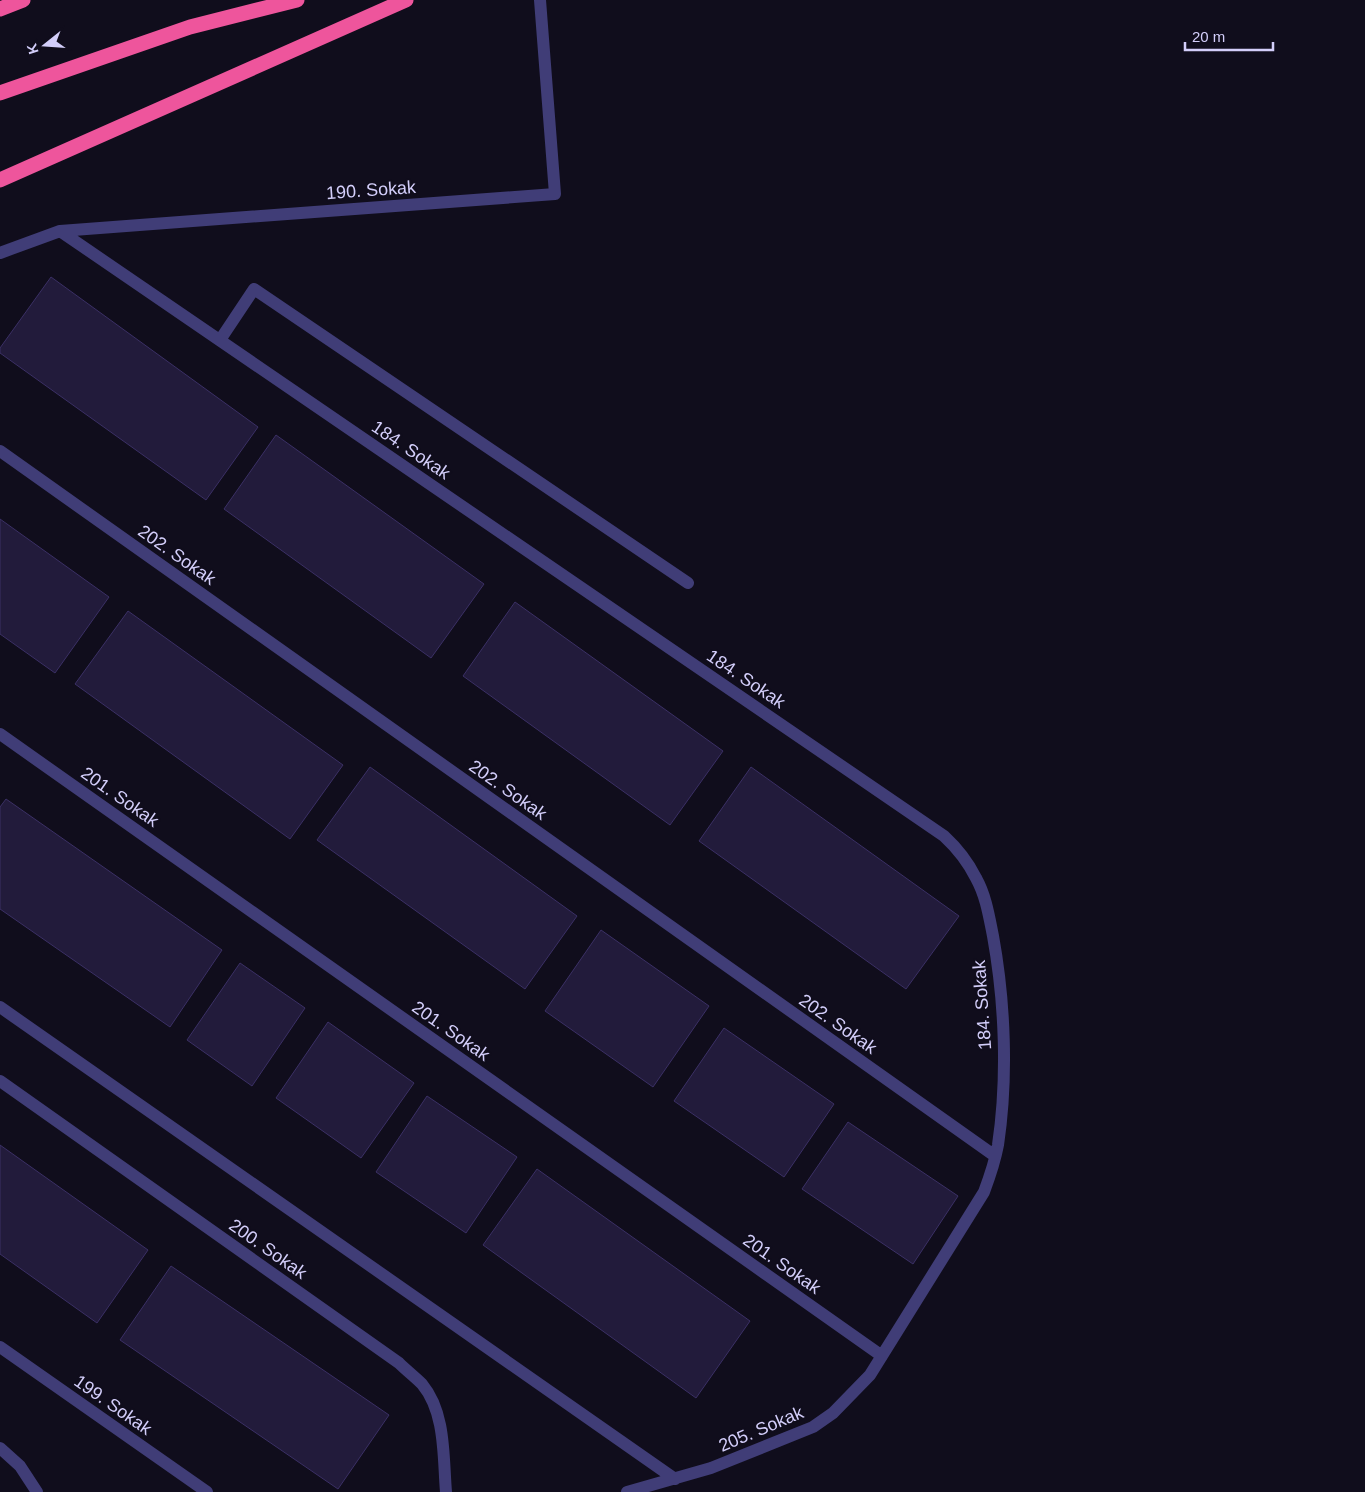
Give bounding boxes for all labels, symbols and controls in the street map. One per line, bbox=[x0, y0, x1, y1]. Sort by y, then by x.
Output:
north arrow bbox=[20, 20, 70, 70]
scale bar bbox=[1185, 20, 1272, 52]
text: 20 m bbox=[1192, 28, 1225, 45]
text: K bbox=[23, 42, 42, 56]
street label: 190. Sokak bbox=[325, 177, 418, 203]
street label: 184. Sokak bbox=[368, 417, 455, 484]
street label: 202. Sokak bbox=[134, 521, 220, 590]
street label: 184. Sokak bbox=[703, 646, 790, 713]
street label: 202. Sokak bbox=[465, 756, 551, 825]
street label: 201. Sokak bbox=[77, 763, 163, 832]
street label: 184. Sokak bbox=[969, 958, 995, 1051]
street label: 202. Sokak bbox=[795, 990, 881, 1059]
street label: 201. Sokak bbox=[408, 997, 494, 1066]
street label: 200. Sokak bbox=[225, 1215, 311, 1284]
street label: 201. Sokak bbox=[739, 1230, 825, 1299]
street label: 199. Sokak bbox=[70, 1371, 156, 1440]
street label: 205. Sokak bbox=[716, 1402, 807, 1456]

